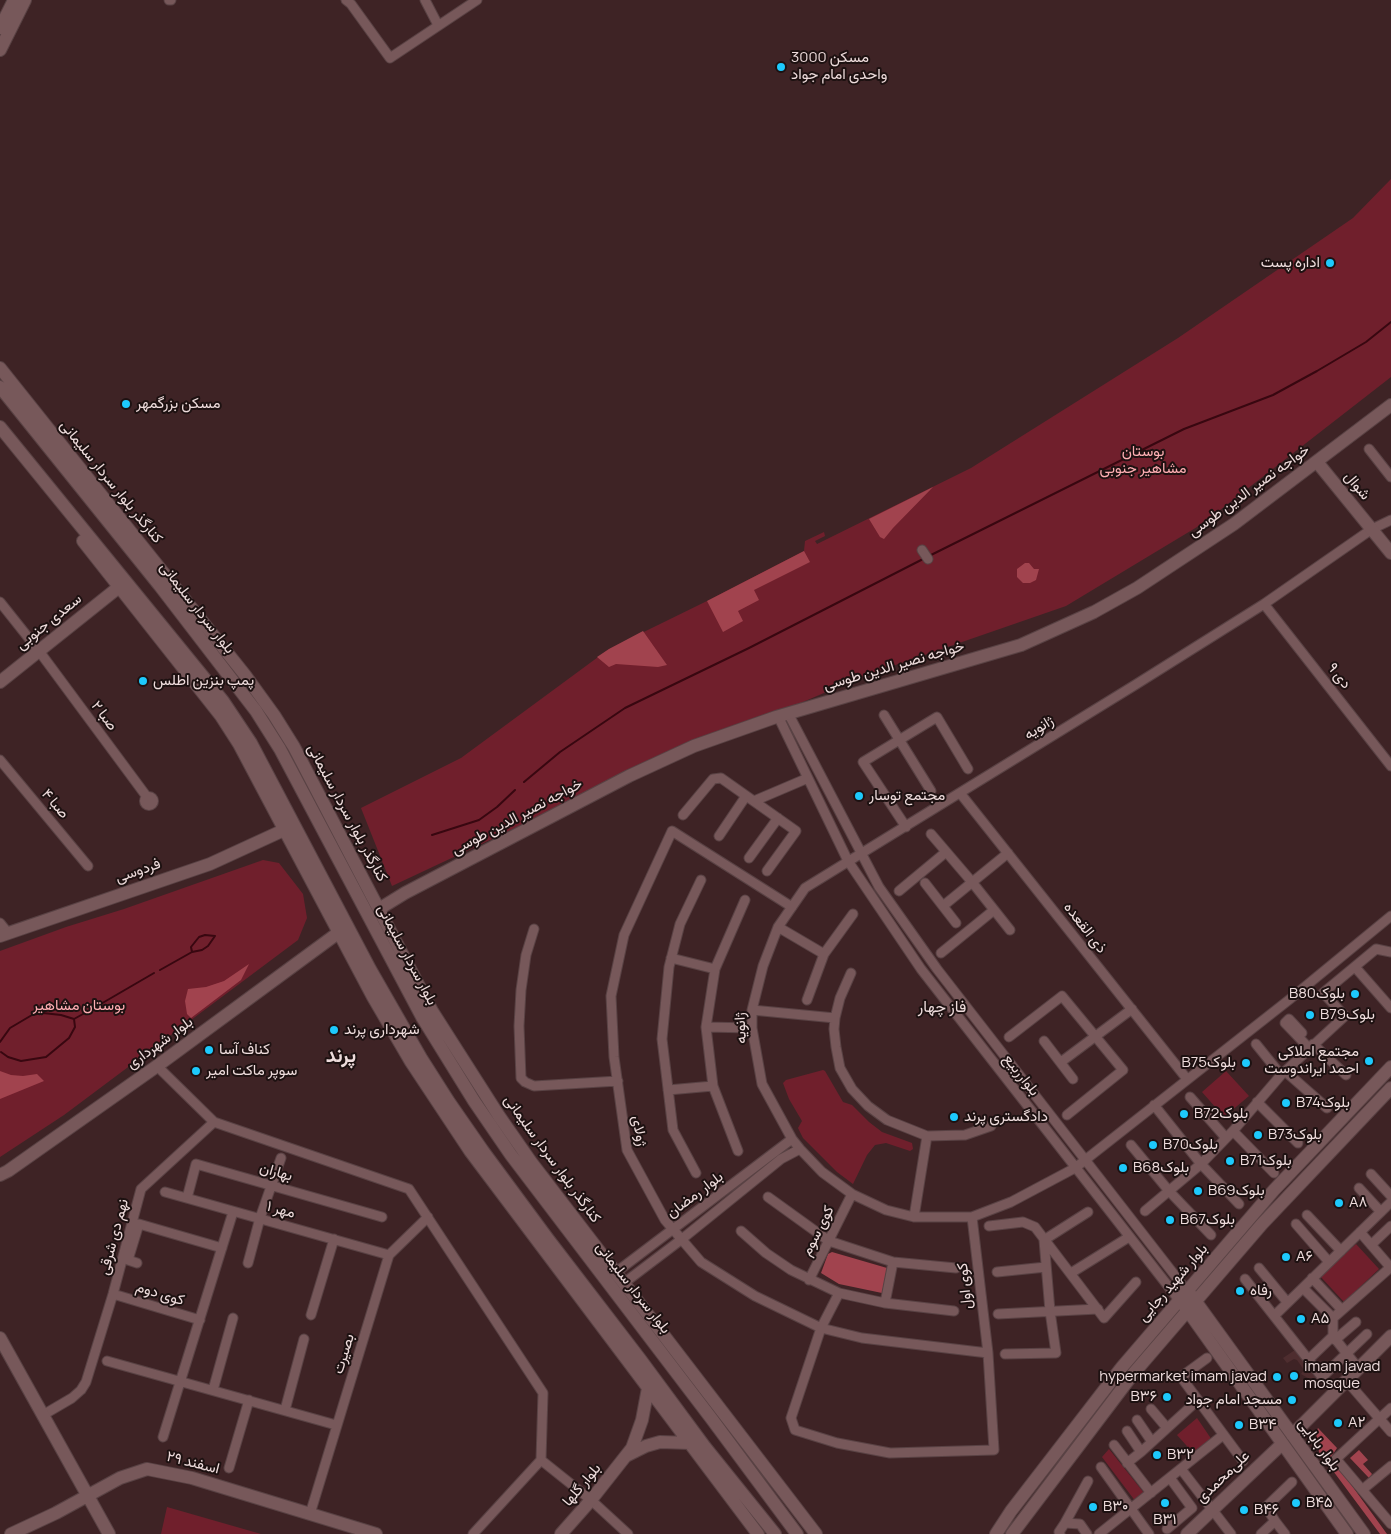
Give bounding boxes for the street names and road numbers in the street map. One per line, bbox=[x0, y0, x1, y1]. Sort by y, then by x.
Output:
street label: کنارگذر بلوار سردار سلیمانی bbox=[56, 417, 166, 547]
street label: خواجه نصیر الدین طوسی bbox=[1185, 441, 1313, 541]
street label: شوال bbox=[1340, 468, 1374, 504]
street label: بلوار سردار سلیمانی bbox=[156, 559, 238, 657]
street label: سعدی جنوبی bbox=[13, 590, 85, 654]
street label: خواجه نصیر الدین طوسی bbox=[821, 637, 967, 695]
street label: ۹ دی bbox=[1323, 659, 1355, 693]
street label: صبا ۲ bbox=[87, 698, 121, 734]
street label: ژانویه bbox=[1021, 712, 1057, 744]
street label: کنارگذر بلوار سردار سلیمانی bbox=[303, 741, 391, 885]
street label: خواجه نصیر الدین طوسی bbox=[448, 775, 586, 859]
street label: صبا ۴ bbox=[37, 785, 73, 823]
street label: فردوسی bbox=[113, 855, 163, 887]
street label: ذی القعده bbox=[1060, 899, 1110, 957]
street label: بلوار سردار سلیمانی bbox=[373, 902, 441, 1008]
street label: ژانویه bbox=[731, 1012, 751, 1044]
street label: بلوار شهرداری bbox=[123, 1013, 197, 1073]
street label: بلوارربیع bbox=[999, 1050, 1043, 1100]
street label: کنارگذر بلوار سردار سلیمانی bbox=[500, 1092, 604, 1226]
street label: ژولای bbox=[627, 1114, 651, 1148]
street label: بهاران bbox=[257, 1159, 295, 1185]
street label: بلوار رمضان bbox=[663, 1168, 727, 1222]
street label: نهم دی شرقی bbox=[95, 1197, 133, 1277]
street label: مهر ۱ bbox=[265, 1198, 297, 1222]
street label: کوی سوم bbox=[798, 1203, 838, 1259]
street label: بلوار سردار سلیمانی bbox=[592, 1239, 674, 1337]
street label: بلوار شهید رجایی bbox=[1134, 1240, 1212, 1326]
street label: کوی اول bbox=[954, 1262, 976, 1310]
street label: کوی دوم bbox=[134, 1278, 186, 1310]
street label: بصیرت bbox=[329, 1332, 359, 1376]
street label: بلوار بابایی bbox=[1294, 1415, 1344, 1475]
street label: علی‌محمدی bbox=[1192, 1447, 1254, 1507]
street label: ۲۹ اسفند bbox=[165, 1448, 221, 1478]
street label: بلوار گلها bbox=[559, 1460, 605, 1510]

